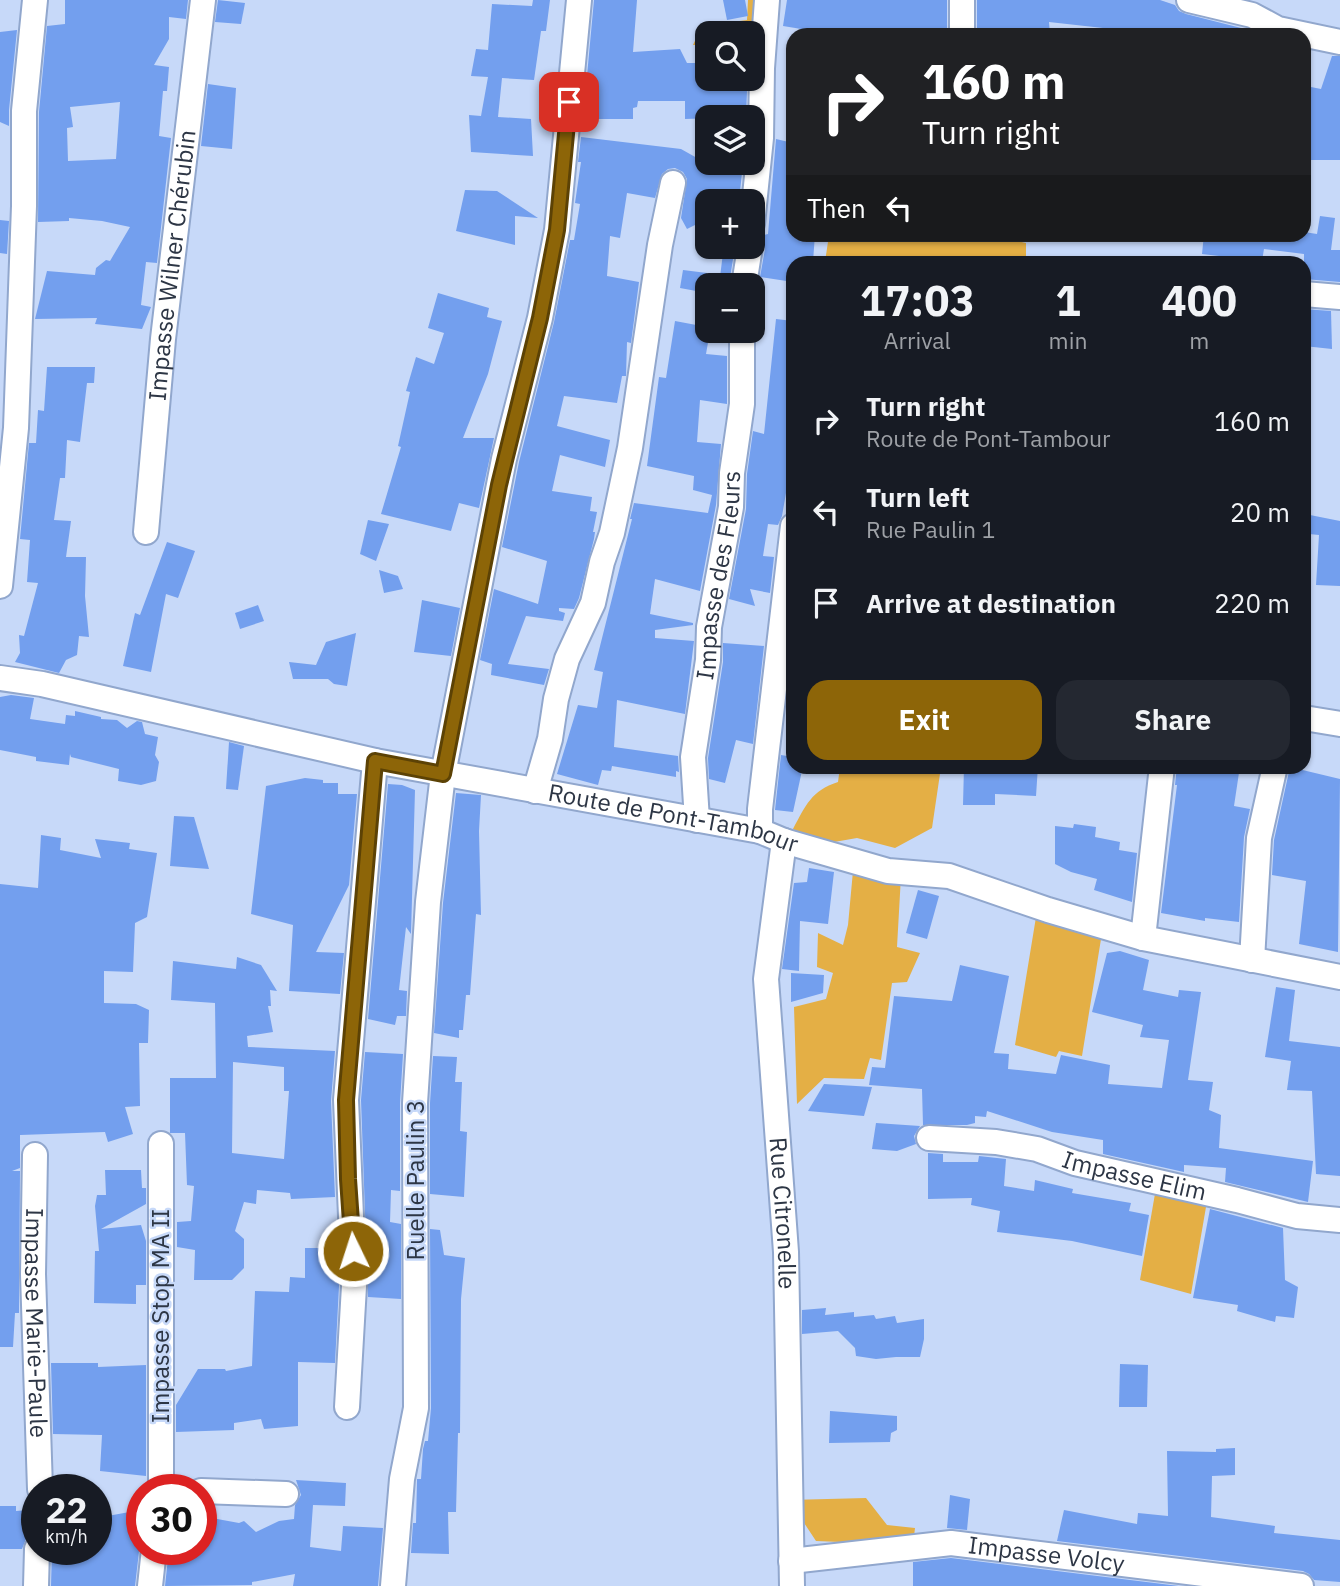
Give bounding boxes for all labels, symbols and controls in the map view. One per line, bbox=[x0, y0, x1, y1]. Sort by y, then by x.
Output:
map controls bbox=[695, 21, 765, 343]
button: search bbox=[695, 21, 765, 91]
text: 160 m bbox=[922, 49, 1066, 112]
icon: right bbox=[807, 56, 898, 147]
pin bbox=[539, 72, 599, 132]
icon: arrive bbox=[550, 83, 588, 121]
button: layers bbox=[695, 105, 765, 175]
text: Turn right bbox=[922, 111, 1060, 153]
street label: Impasse Wilner Chérubin bbox=[141, 128, 203, 402]
button: + bbox=[695, 189, 765, 259]
icon: left bbox=[880, 189, 918, 227]
text: Then bbox=[807, 191, 866, 225]
button: − bbox=[695, 273, 765, 343]
text: 17:03 bbox=[860, 273, 975, 328]
text: 1 bbox=[1055, 273, 1081, 328]
text: 400 bbox=[1161, 273, 1237, 328]
text: Arrival bbox=[884, 325, 951, 355]
text: min bbox=[1049, 325, 1087, 355]
text: m bbox=[1189, 325, 1209, 355]
text: Turn right bbox=[866, 389, 985, 423]
icon: right bbox=[807, 402, 845, 440]
text: 160 m bbox=[1214, 404, 1290, 438]
text: Route de Pont-Tambour bbox=[866, 423, 1110, 453]
street label: Impasse des Fleurs bbox=[688, 470, 747, 682]
text: Turn left bbox=[866, 480, 969, 514]
icon: left bbox=[807, 493, 845, 531]
text: 20 m bbox=[1230, 495, 1290, 529]
text: Rue Paulin 1 bbox=[866, 514, 995, 544]
icon: arrive bbox=[807, 584, 845, 622]
text: Arrive at destination bbox=[866, 586, 1116, 620]
text: 220 m bbox=[1214, 586, 1290, 620]
button: Exit bbox=[807, 680, 1042, 760]
button: Share bbox=[1056, 680, 1290, 760]
street label: Route de Pont-Tambour bbox=[546, 776, 802, 859]
street label: Ruelle Paulin 3 bbox=[399, 1100, 431, 1260]
street label: Rue Citronelle bbox=[763, 1136, 804, 1290]
street label: Impasse Elim bbox=[1058, 1143, 1210, 1208]
street label: Impasse Marie-Paule bbox=[18, 1208, 55, 1438]
street label: Impasse Stop MA II bbox=[144, 1209, 176, 1423]
position arrow bbox=[316, 1214, 390, 1288]
speed limit sign: 30 bbox=[126, 1474, 217, 1565]
text: 22 bbox=[45, 1487, 88, 1533]
text: km/h bbox=[45, 1525, 88, 1548]
street label: Impasse Volcy bbox=[966, 1528, 1126, 1579]

